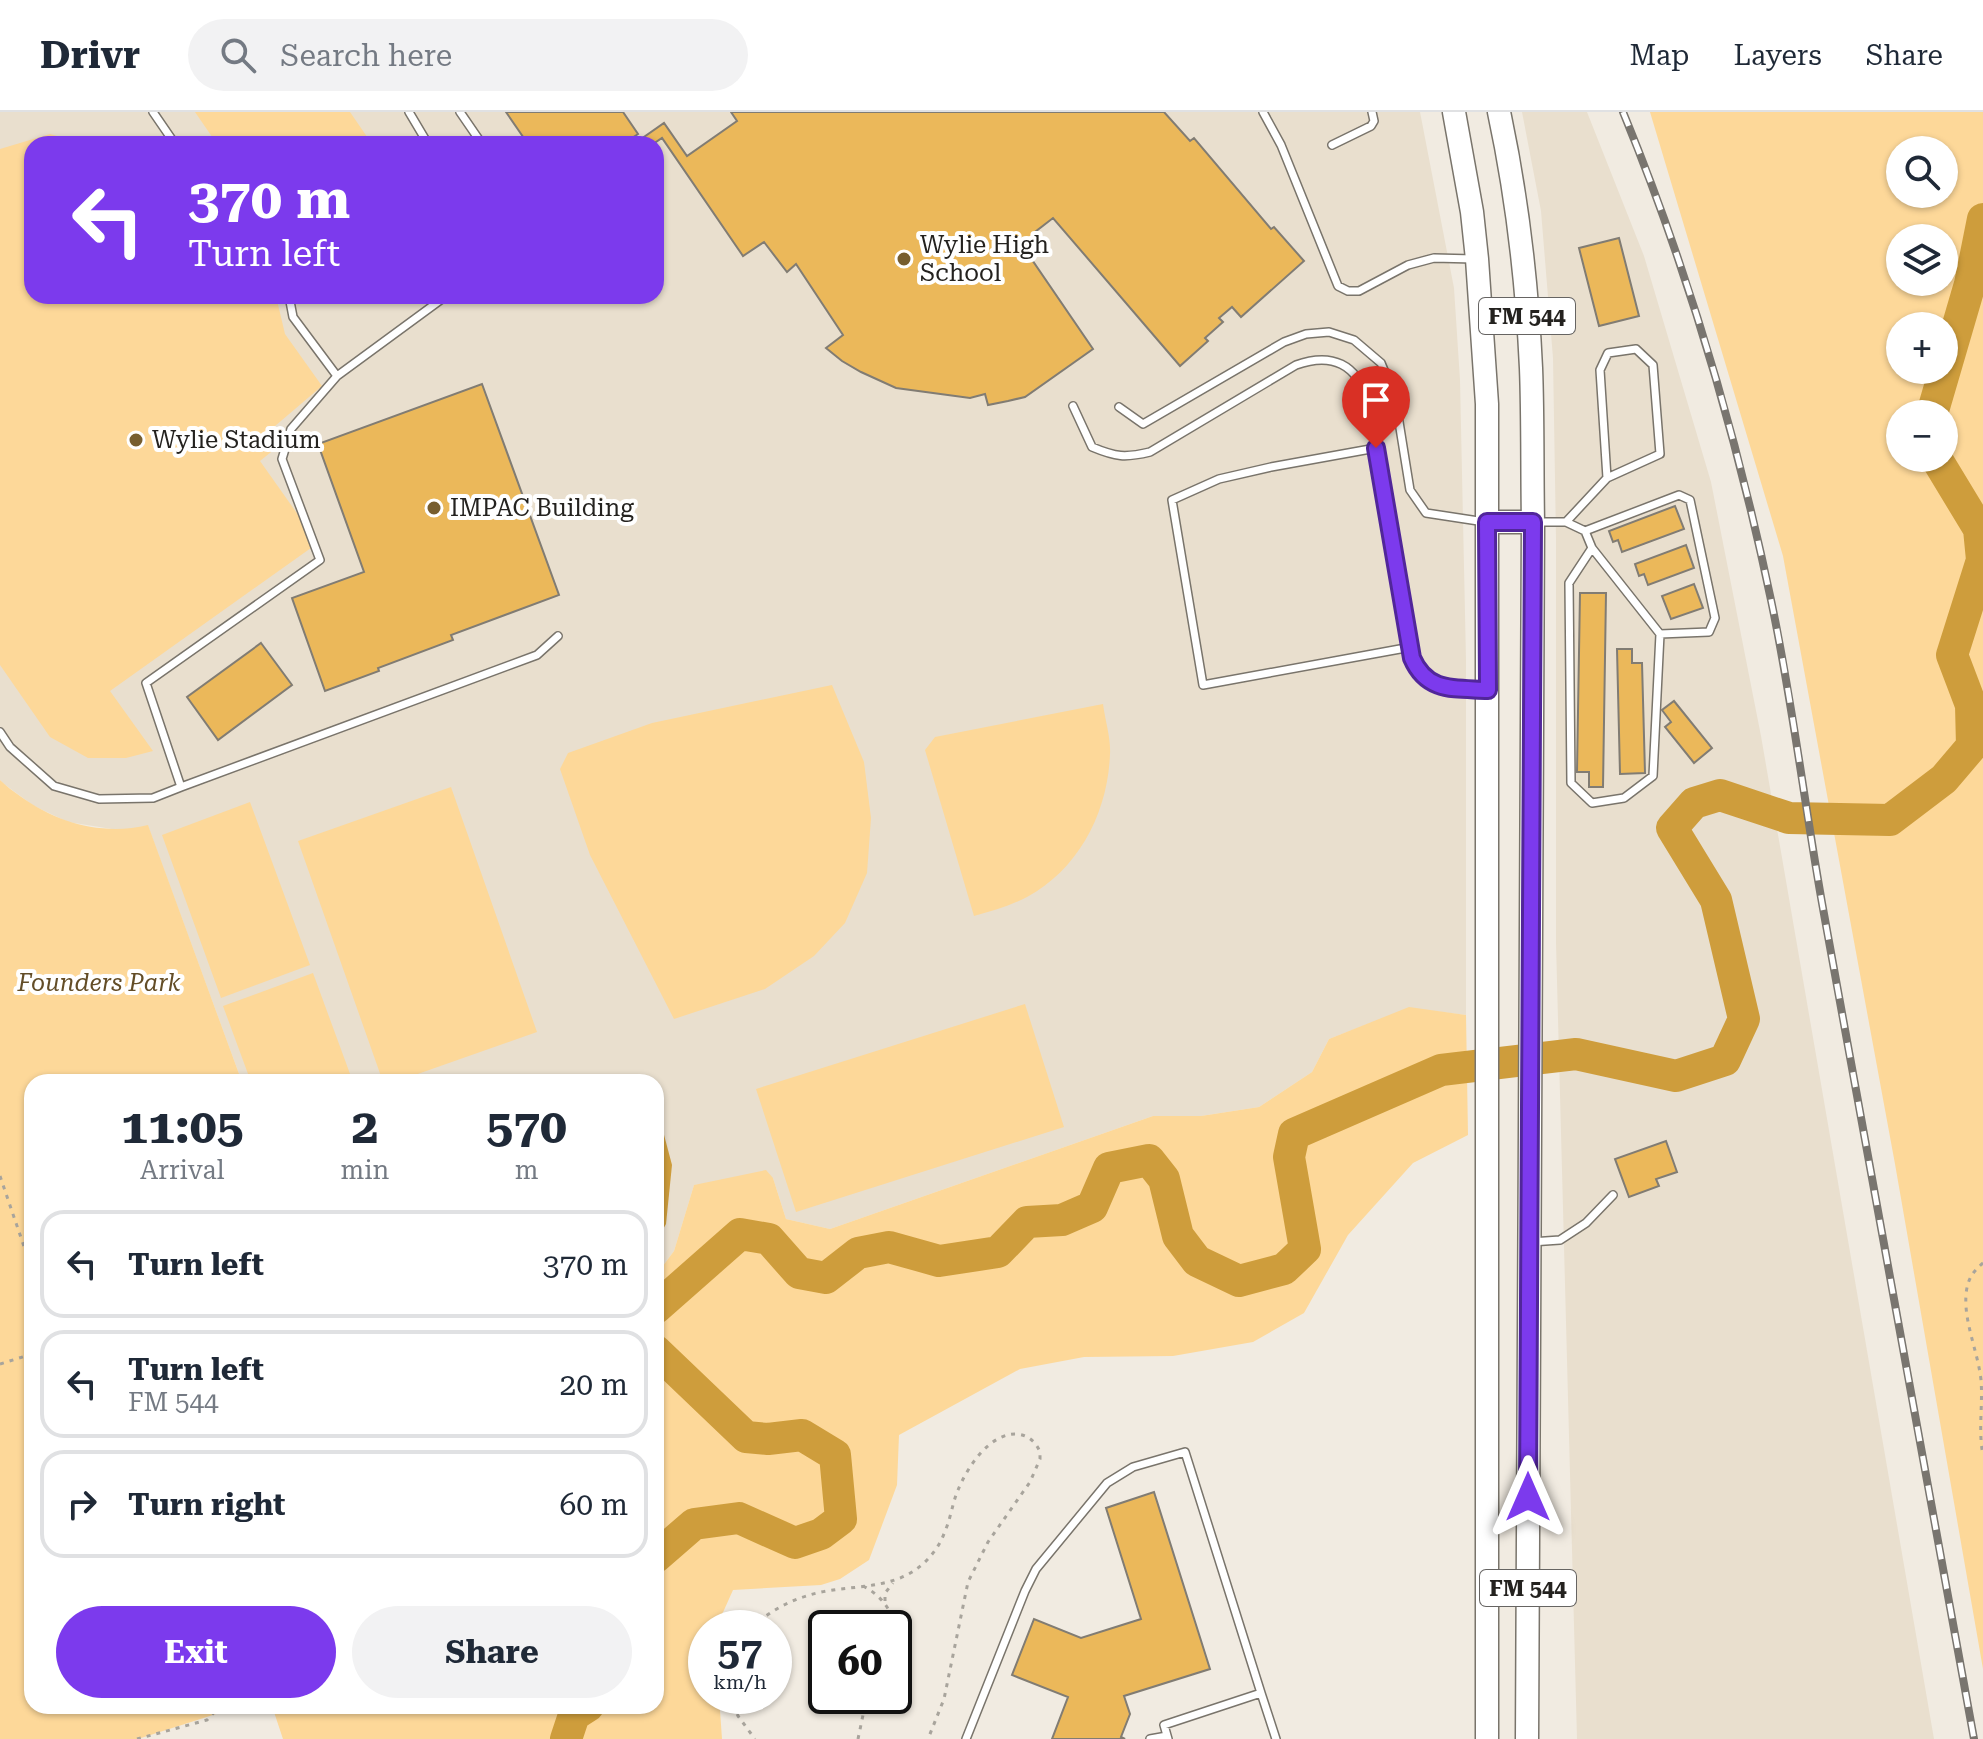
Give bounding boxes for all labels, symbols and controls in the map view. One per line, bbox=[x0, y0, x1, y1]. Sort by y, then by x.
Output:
search box bbox=[188, 19, 748, 91]
text: Drivr bbox=[40, 33, 140, 77]
icon: search bbox=[216, 33, 260, 77]
text: Search here bbox=[280, 38, 452, 73]
text: Map bbox=[1630, 39, 1689, 72]
text: Layers bbox=[1733, 39, 1822, 72]
text: Share bbox=[1866, 39, 1943, 72]
map controls bbox=[1886, 136, 1958, 472]
button: search bbox=[1886, 136, 1958, 208]
text: 370 m bbox=[188, 166, 350, 232]
icon: left bbox=[56, 168, 160, 272]
button: layers bbox=[1886, 224, 1958, 296]
place label: Wylie High School bbox=[920, 231, 1049, 287]
text: Turn left bbox=[188, 233, 340, 275]
marker: Wylie High School bbox=[895, 250, 913, 268]
road number: FM 544 bbox=[1479, 298, 1575, 334]
button: + bbox=[1886, 312, 1958, 384]
pin bbox=[1342, 366, 1410, 448]
icon: arrive bbox=[1354, 378, 1398, 422]
button: − bbox=[1886, 400, 1958, 472]
place label: Wylie Stadium bbox=[152, 426, 321, 454]
marker: Wylie Stadium bbox=[127, 431, 145, 449]
place label: IMPAC Building bbox=[450, 494, 634, 522]
marker: IMPAC Building bbox=[425, 499, 443, 517]
park label: Founders Park bbox=[16, 969, 181, 997]
text: 11:05 bbox=[121, 1099, 244, 1155]
text: 2 bbox=[351, 1099, 378, 1155]
text: 570 bbox=[486, 1099, 567, 1155]
text: Arrival bbox=[140, 1155, 225, 1185]
text: min bbox=[341, 1155, 389, 1185]
text: m bbox=[515, 1155, 539, 1185]
icon: left bbox=[60, 1242, 104, 1286]
text: Turn left bbox=[128, 1247, 264, 1282]
text: 370 m bbox=[543, 1247, 628, 1282]
text: Turn left bbox=[128, 1352, 264, 1387]
icon: left bbox=[60, 1362, 104, 1406]
text: 20 m bbox=[559, 1367, 628, 1402]
text: FM 544 bbox=[128, 1387, 219, 1417]
position arrow bbox=[1486, 1455, 1570, 1539]
icon: right bbox=[60, 1482, 104, 1526]
text: Turn right bbox=[128, 1487, 285, 1522]
text: 60 m bbox=[559, 1487, 628, 1522]
road number: FM 544 bbox=[1480, 1570, 1576, 1606]
button: Exit bbox=[56, 1606, 336, 1698]
button: Share bbox=[352, 1606, 632, 1698]
speed limit sign: 60 bbox=[808, 1610, 912, 1714]
text: 57 bbox=[718, 1628, 762, 1675]
text: km/h bbox=[713, 1670, 767, 1694]

